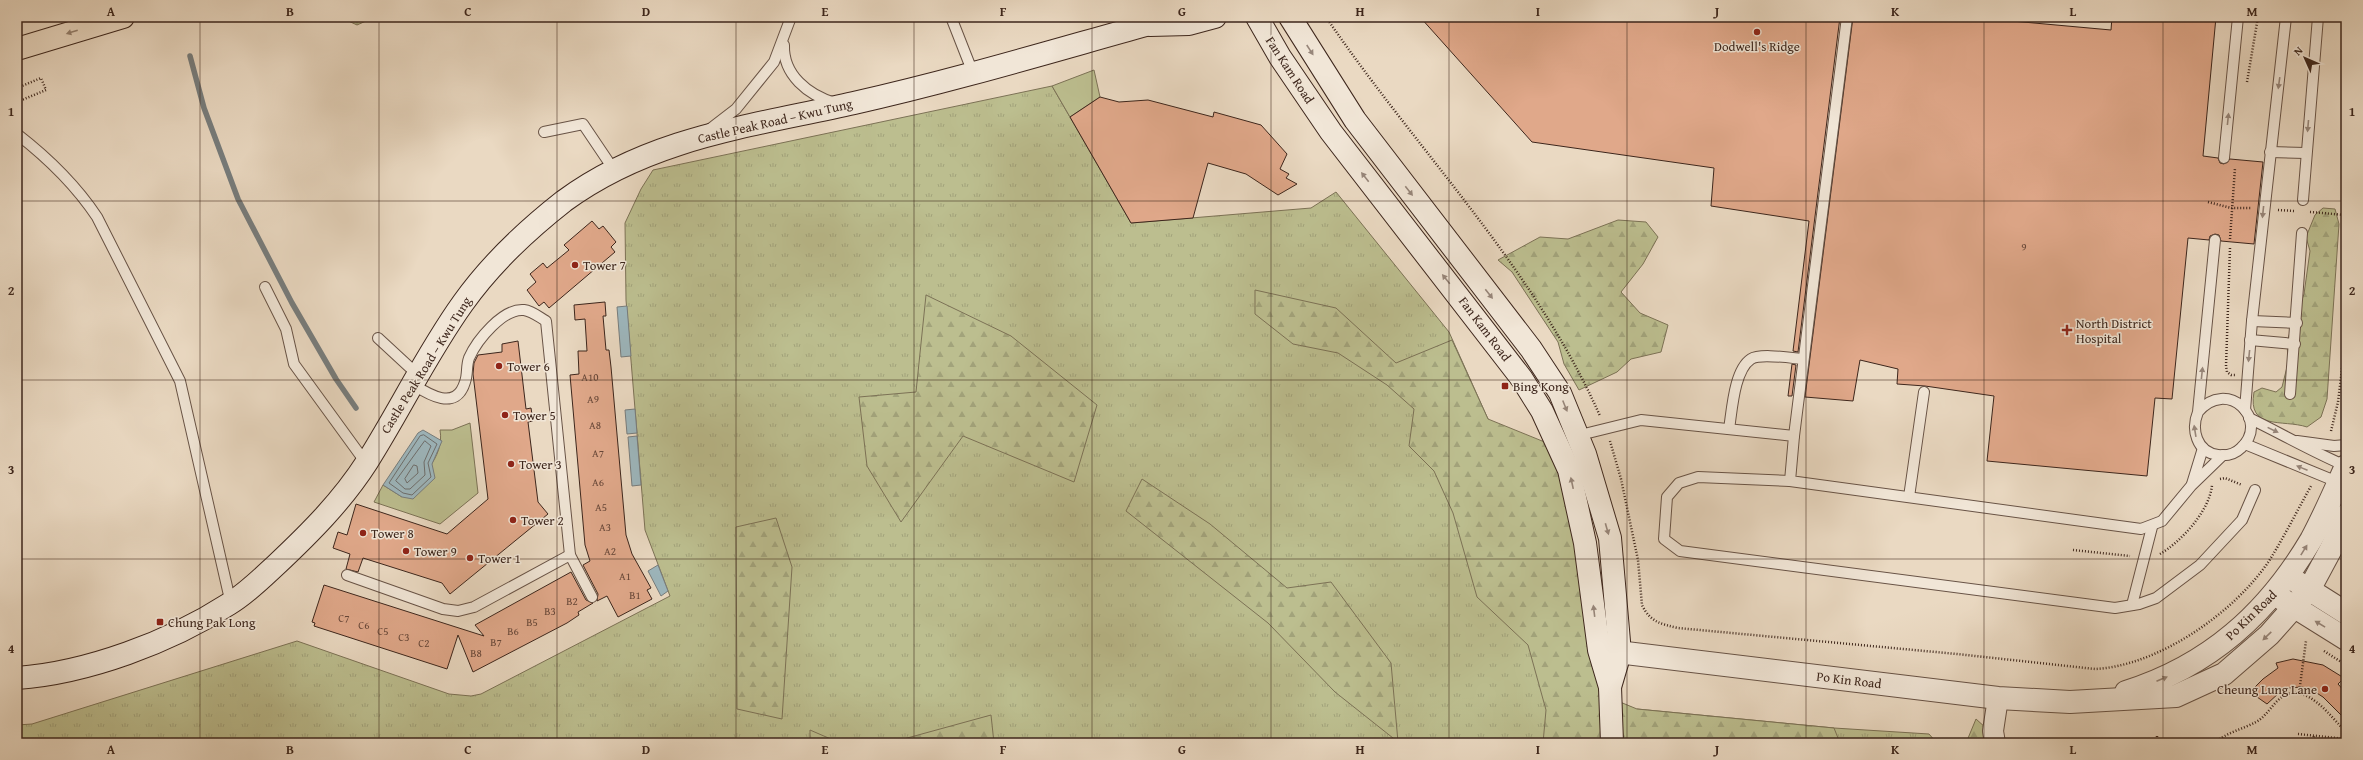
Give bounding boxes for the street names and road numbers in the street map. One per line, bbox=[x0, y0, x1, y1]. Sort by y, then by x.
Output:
street label: Fan Kam Road bbox=[1261, 33, 1319, 107]
street label: Castle Peak Road – Kwu Tung bbox=[696, 94, 855, 148]
street label: Castle Peak Road – Kwu Tung bbox=[376, 292, 476, 437]
street label: Fan Kam Road bbox=[1454, 293, 1516, 365]
street label: Po Kin Road bbox=[2221, 585, 2281, 644]
street label: Po Kin Road bbox=[1815, 667, 1883, 693]

